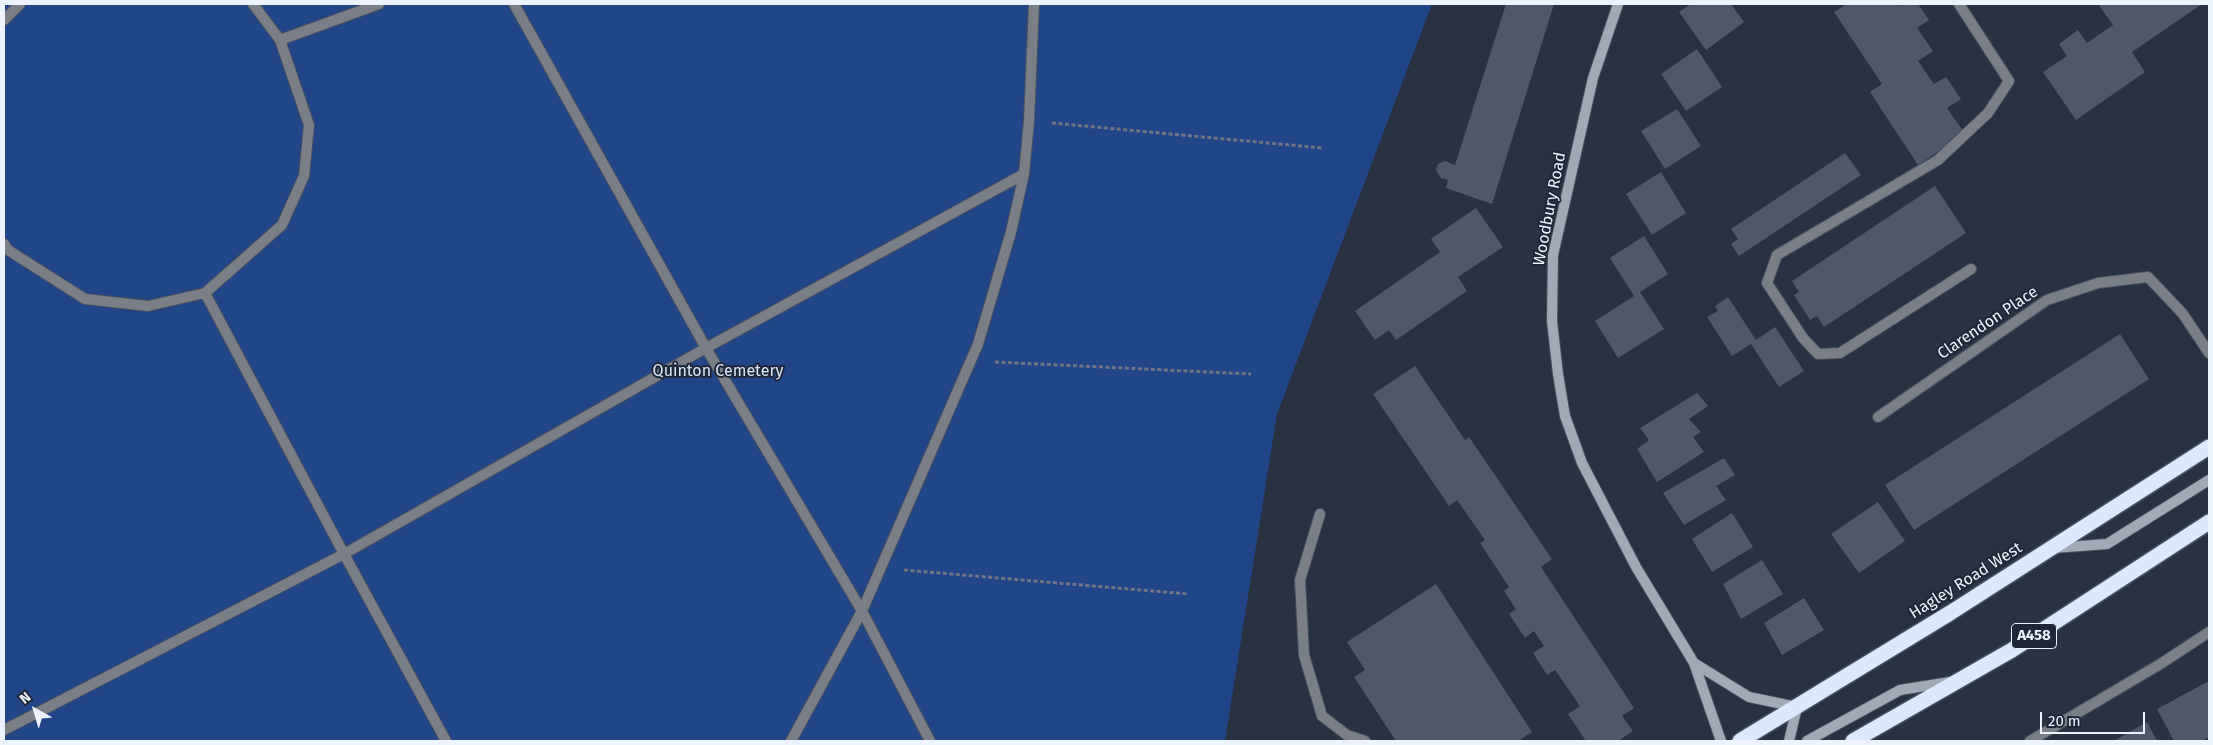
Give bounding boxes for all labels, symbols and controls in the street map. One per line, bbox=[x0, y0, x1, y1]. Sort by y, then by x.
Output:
street label: Woodbury Road bbox=[1530, 151, 1570, 267]
street label: Clarendon Place bbox=[1934, 282, 2042, 364]
park label: Quinton Cemetery bbox=[653, 362, 783, 382]
street label: Hagley Road West bbox=[1906, 539, 2026, 623]
road number: A458 bbox=[2012, 624, 2056, 648]
north arrow bbox=[10, 685, 60, 735]
text: N bbox=[16, 688, 34, 707]
scale bar bbox=[2043, 702, 2148, 734]
text: 20 m bbox=[2048, 712, 2081, 730]

